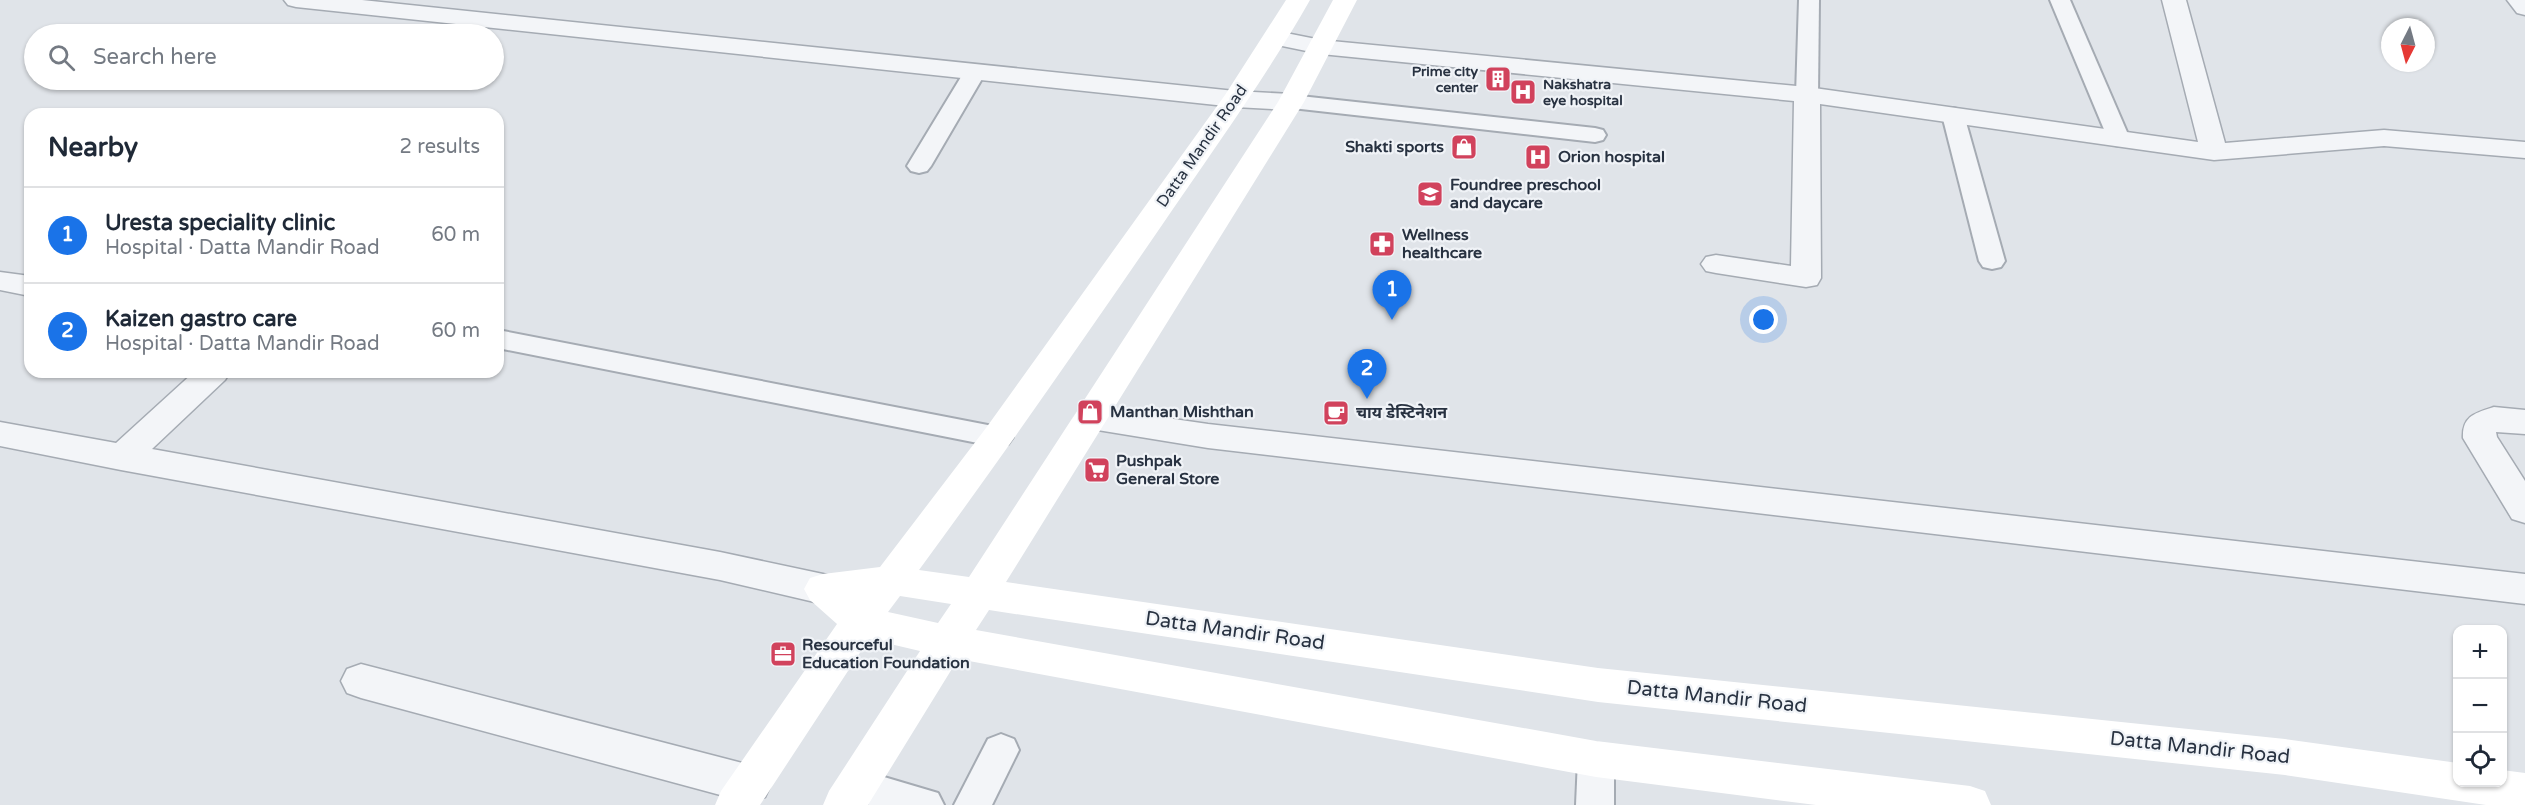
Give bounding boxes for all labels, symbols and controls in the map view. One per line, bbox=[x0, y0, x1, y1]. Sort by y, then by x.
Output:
north arrow bbox=[2381, 18, 2435, 72]
search box bbox=[24, 24, 504, 90]
icon: search bbox=[45, 41, 78, 74]
text: Search here bbox=[93, 44, 217, 70]
place label: Prime city center bbox=[1412, 63, 1479, 96]
building icon: Prime city center bbox=[1483, 64, 1513, 94]
place label: Nakshatra eye hospital bbox=[1543, 76, 1623, 109]
hospital icon: Nakshatra eye hospital bbox=[1508, 77, 1538, 107]
street label: Datta Mandir Road bbox=[1152, 81, 1252, 211]
text: Nearby bbox=[48, 132, 138, 163]
shop icon: Shakti sports bbox=[1449, 132, 1479, 162]
text: 2 results bbox=[400, 135, 480, 159]
place label: Shakti sports bbox=[1345, 137, 1444, 157]
hospital icon: Orion hospital bbox=[1523, 142, 1553, 172]
place label: Orion hospital bbox=[1558, 147, 1665, 167]
place label: Foundree preschool and daycare bbox=[1450, 175, 1601, 213]
school or university icon: Foundree preschool and daycare bbox=[1415, 179, 1445, 209]
text: Uresta speciality clinic bbox=[105, 210, 335, 236]
text: 1 bbox=[61, 223, 74, 247]
text: 60 m bbox=[431, 223, 480, 247]
place label: Wellness healthcare bbox=[1402, 225, 1482, 263]
pharmacy icon: Wellness healthcare bbox=[1367, 229, 1397, 259]
text: Hospital · Datta Mandir Road bbox=[105, 236, 380, 260]
pin: 1 bbox=[1372, 270, 1412, 320]
your location bbox=[1749, 305, 1778, 334]
text: Kaizen gastro care bbox=[105, 306, 297, 332]
text: 2 bbox=[61, 319, 74, 343]
text: 60 m bbox=[431, 319, 480, 343]
text: Hospital · Datta Mandir Road bbox=[105, 332, 380, 356]
pin: 2 bbox=[1348, 350, 1386, 399]
shop icon: Manthan Mishthan bbox=[1075, 397, 1105, 427]
cafe icon: चाय डेस्टिनेशन bbox=[1321, 398, 1351, 428]
place label: Manthan Mishthan bbox=[1110, 402, 1254, 422]
place label: चाय डेस्टिनेशन bbox=[1356, 403, 1448, 423]
place label: Pushpak General Store bbox=[1116, 451, 1219, 489]
supermarket icon: Pushpak General Store bbox=[1082, 455, 1112, 485]
street label: Datta Mandir Road bbox=[1144, 607, 1326, 655]
map controls bbox=[2453, 625, 2507, 787]
button: + bbox=[2453, 625, 2507, 679]
place label: Resourceful Education Foundation bbox=[802, 635, 970, 673]
office icon: Resourceful Education Foundation bbox=[768, 639, 798, 669]
street label: Datta Mandir Road bbox=[1626, 676, 1808, 718]
button: − bbox=[2453, 679, 2507, 733]
street label: Datta Mandir Road bbox=[2109, 727, 2291, 769]
button: locate bbox=[2453, 733, 2507, 787]

